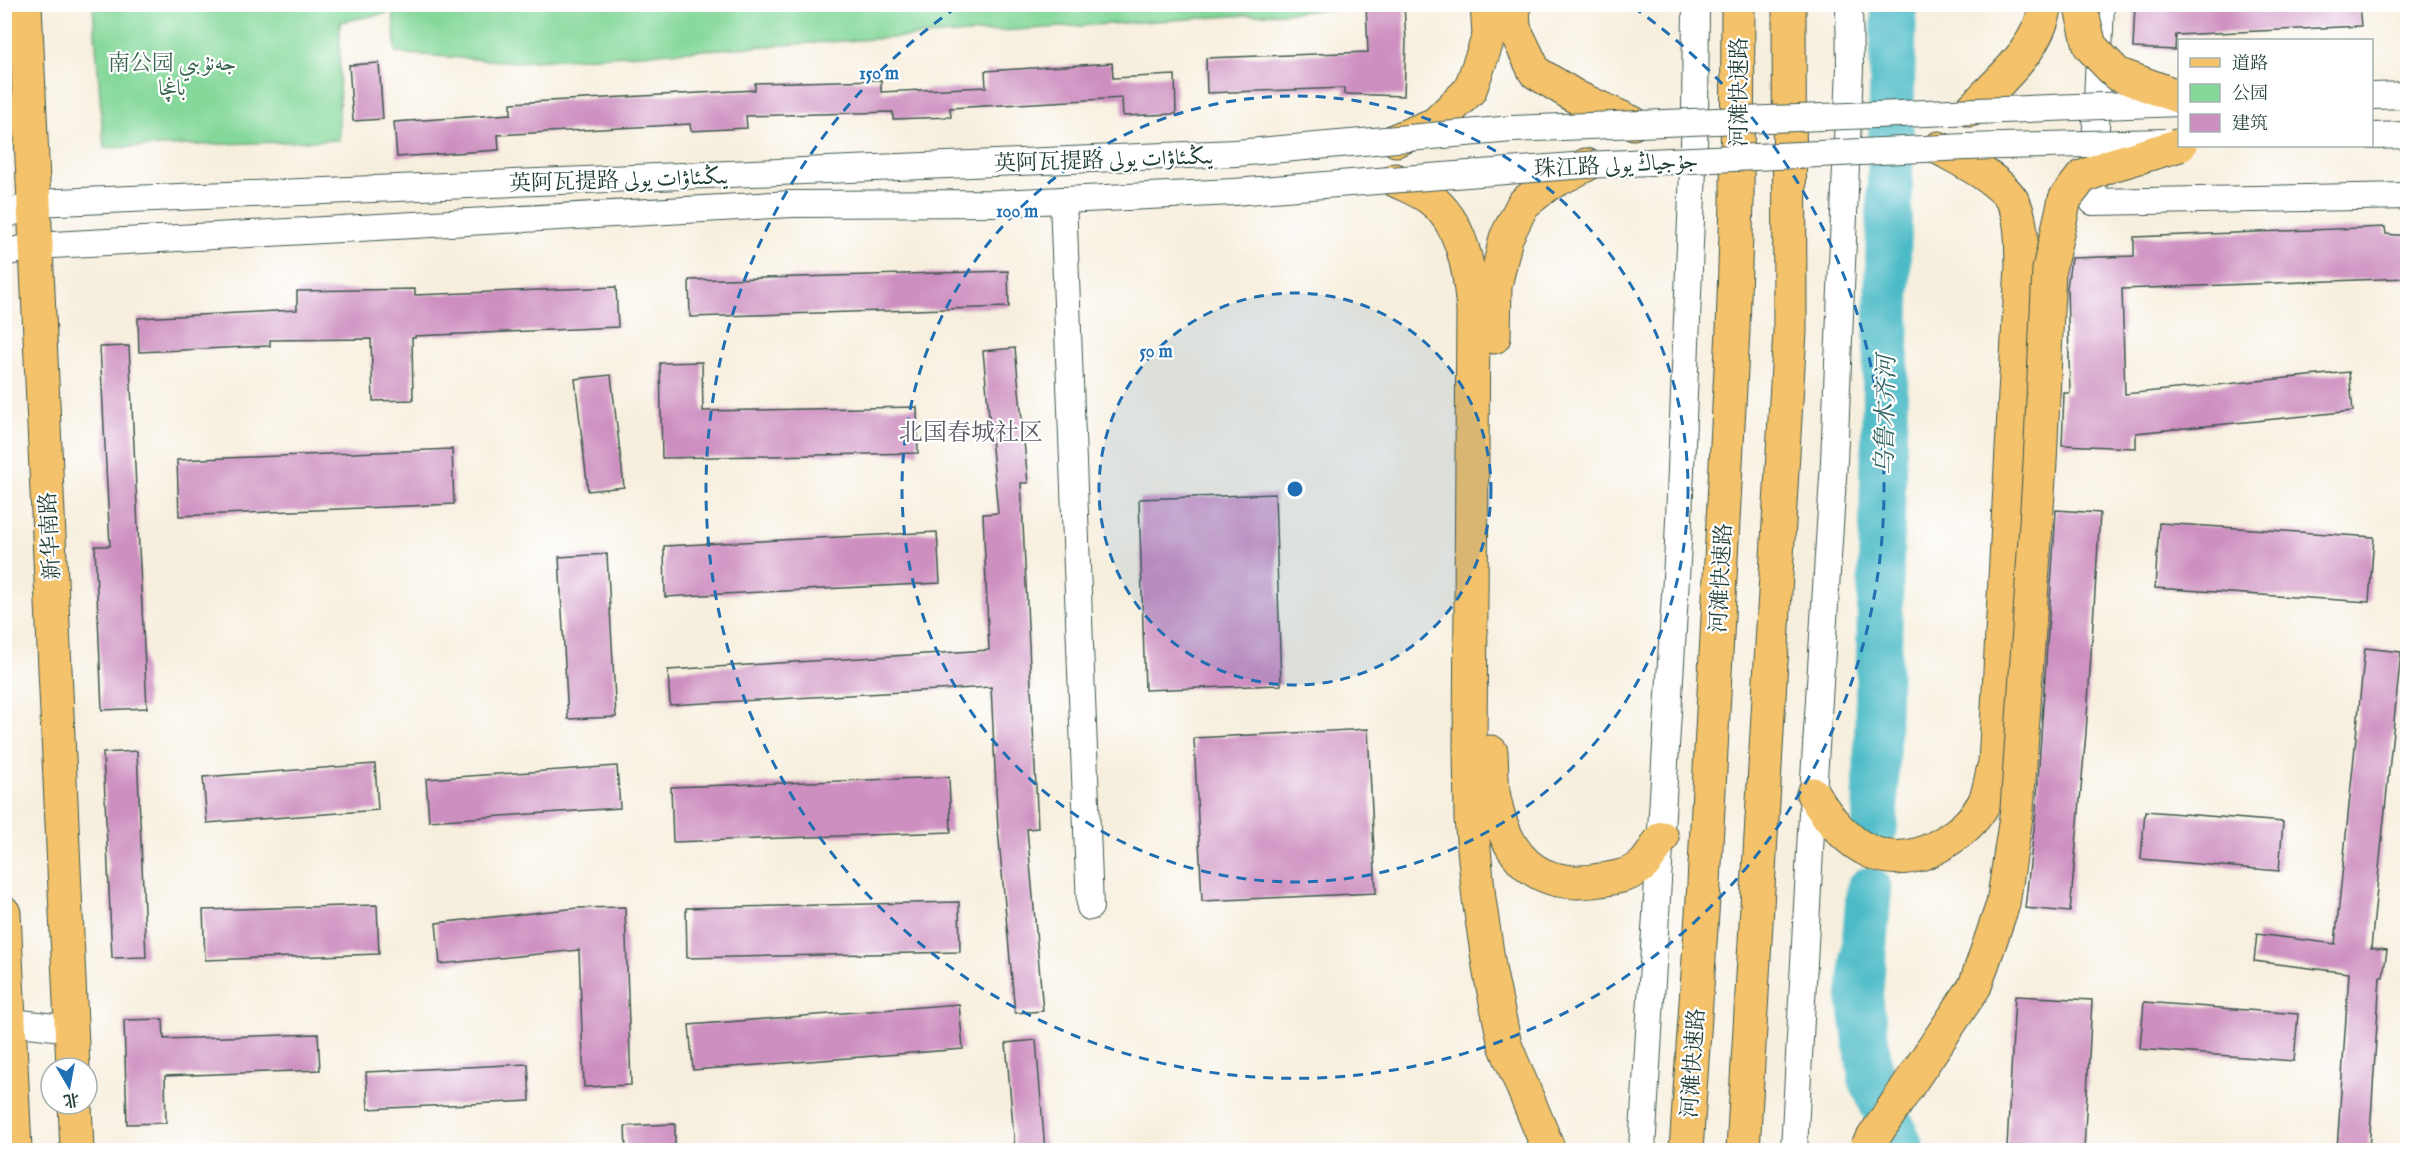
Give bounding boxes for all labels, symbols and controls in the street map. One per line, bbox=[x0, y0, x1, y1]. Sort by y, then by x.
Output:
street label: 河滩快速路 bbox=[1726, 37, 1754, 147]
legend bbox=[2178, 39, 2373, 147]
park label: 南公园 جەنۇبىي باغچا bbox=[108, 50, 236, 103]
text: 道路 bbox=[2232, 53, 2268, 76]
text: 150 m bbox=[859, 63, 899, 86]
text: 公园 bbox=[2232, 83, 2268, 106]
text: 建筑 bbox=[2232, 113, 2268, 136]
street label: 英阿瓦提路 يىڭىئاۋات يولى bbox=[994, 143, 1215, 179]
street label: 珠江路 جۇجياڭ يولى bbox=[1533, 148, 1699, 184]
street label: 英阿瓦提路 يىڭىئاۋات يولى bbox=[509, 163, 730, 199]
text: 100 m bbox=[996, 201, 1038, 224]
text: 50 m bbox=[1139, 341, 1173, 364]
water label: 乌鲁木齐河 bbox=[1870, 351, 1903, 475]
district label: 北国春城社区 bbox=[899, 418, 1043, 449]
centre of rings bbox=[1285, 479, 1305, 499]
street label: 新华南路 bbox=[35, 491, 67, 581]
street label: 河滩快速路 bbox=[1705, 522, 1739, 634]
street label: 河滩快速路 bbox=[1676, 1007, 1712, 1119]
north arrow bbox=[39, 1056, 99, 1116]
text: 北 bbox=[62, 1088, 81, 1110]

